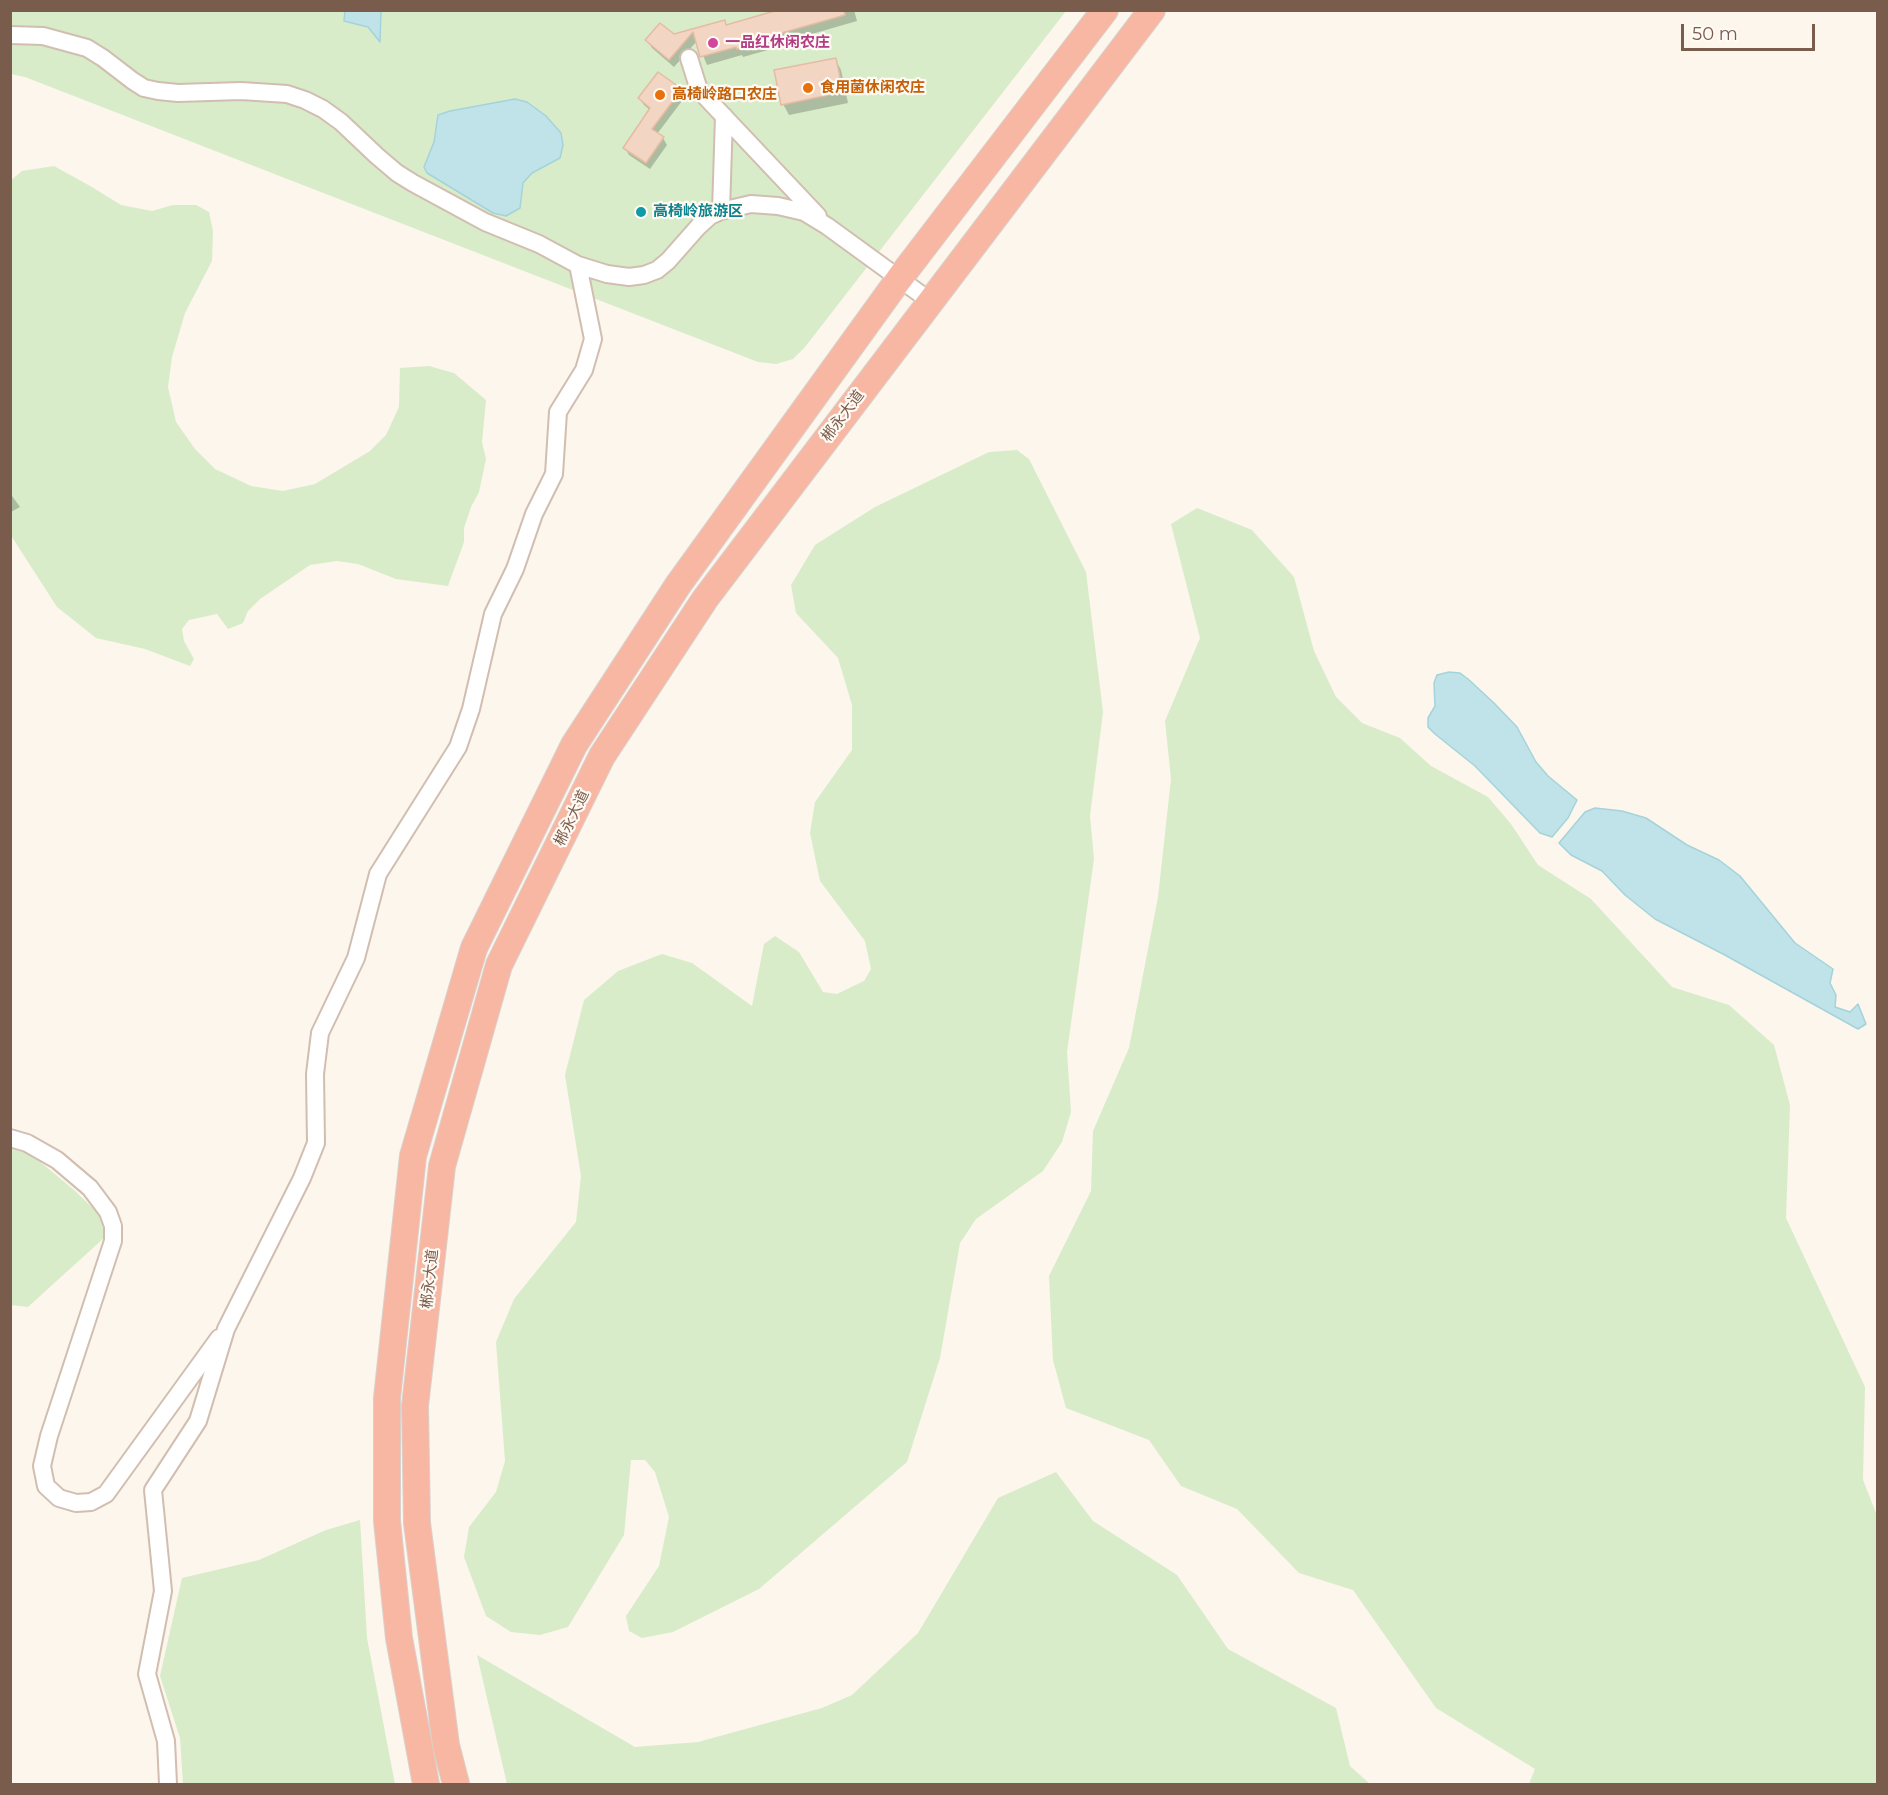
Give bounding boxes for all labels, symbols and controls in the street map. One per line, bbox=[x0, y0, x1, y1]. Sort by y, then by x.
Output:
scale bar bbox=[1684, 12, 1818, 50]
text: 50 m bbox=[1692, 23, 1738, 45]
place label: 一品红休闲农庄 bbox=[725, 34, 830, 52]
marker: 一品红休闲农庄 bbox=[706, 36, 720, 50]
place label: 食用菌休闲农庄 bbox=[820, 79, 925, 97]
marker: 食用菌休闲农庄 bbox=[801, 81, 815, 95]
place label: 高椅岭路口农庄 bbox=[672, 86, 777, 104]
marker: 高椅岭路口农庄 bbox=[653, 88, 667, 102]
place label: 高椅岭旅游区 bbox=[653, 203, 743, 221]
marker: 高椅岭旅游区 bbox=[634, 205, 648, 219]
street label: 郴永大道 bbox=[818, 387, 868, 445]
street label: 郴永大道 bbox=[551, 787, 593, 849]
street label: 郴永大道 bbox=[418, 1248, 442, 1310]

